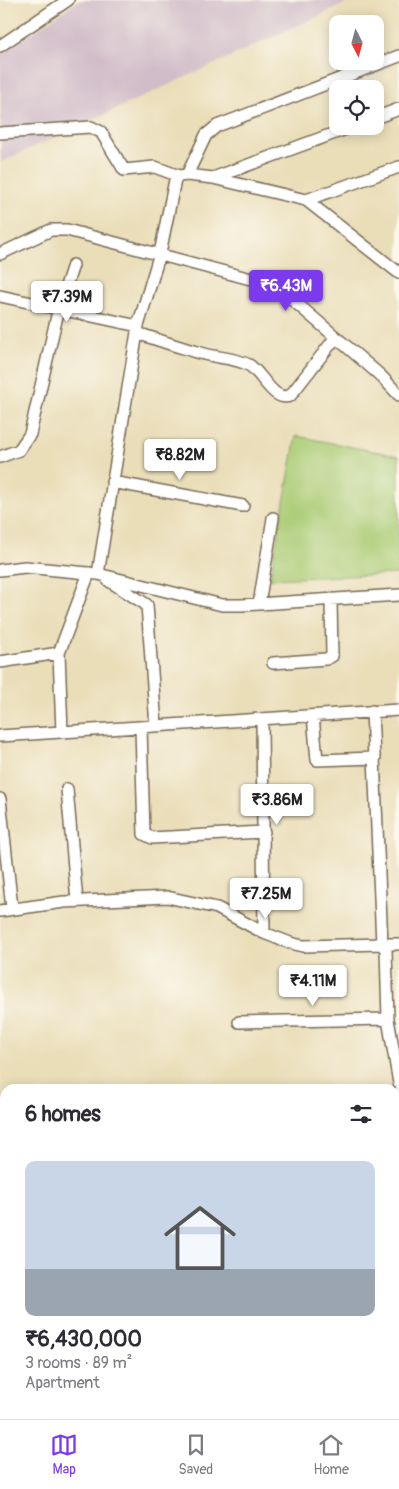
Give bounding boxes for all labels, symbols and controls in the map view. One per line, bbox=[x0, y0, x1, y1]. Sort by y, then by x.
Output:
north arrow bbox=[329, 15, 384, 70]
map controls bbox=[329, 15, 384, 135]
button: locate bbox=[329, 80, 384, 135]
pin: ₹6.43M bbox=[245, 270, 327, 312]
text: ₹6.43M bbox=[260, 276, 312, 296]
pin: ₹7.39M bbox=[26, 280, 108, 323]
text: ₹7.39M bbox=[42, 287, 92, 307]
pin: ₹8.82M bbox=[139, 438, 221, 481]
text: ₹8.82M bbox=[155, 445, 205, 465]
pin: ₹3.86M bbox=[236, 784, 318, 826]
text: ₹3.86M bbox=[252, 790, 302, 810]
pin: ₹7.25M bbox=[225, 878, 307, 920]
text: ₹7.25M bbox=[241, 884, 291, 904]
pin: ₹4.11M bbox=[272, 964, 354, 1007]
text: ₹4.11M bbox=[290, 971, 336, 991]
icon: filters bbox=[347, 1100, 375, 1128]
text: 6 homes bbox=[25, 1101, 101, 1128]
icon: home bbox=[155, 1193, 245, 1283]
text: ₹6,430,000 bbox=[25, 1326, 142, 1353]
text: 3 rooms · 89 m² bbox=[25, 1353, 132, 1373]
text: Apartment bbox=[25, 1373, 100, 1393]
tab: Map bbox=[50, 1431, 78, 1478]
tab: Saved bbox=[178, 1431, 213, 1478]
tab: Home bbox=[314, 1431, 349, 1478]

